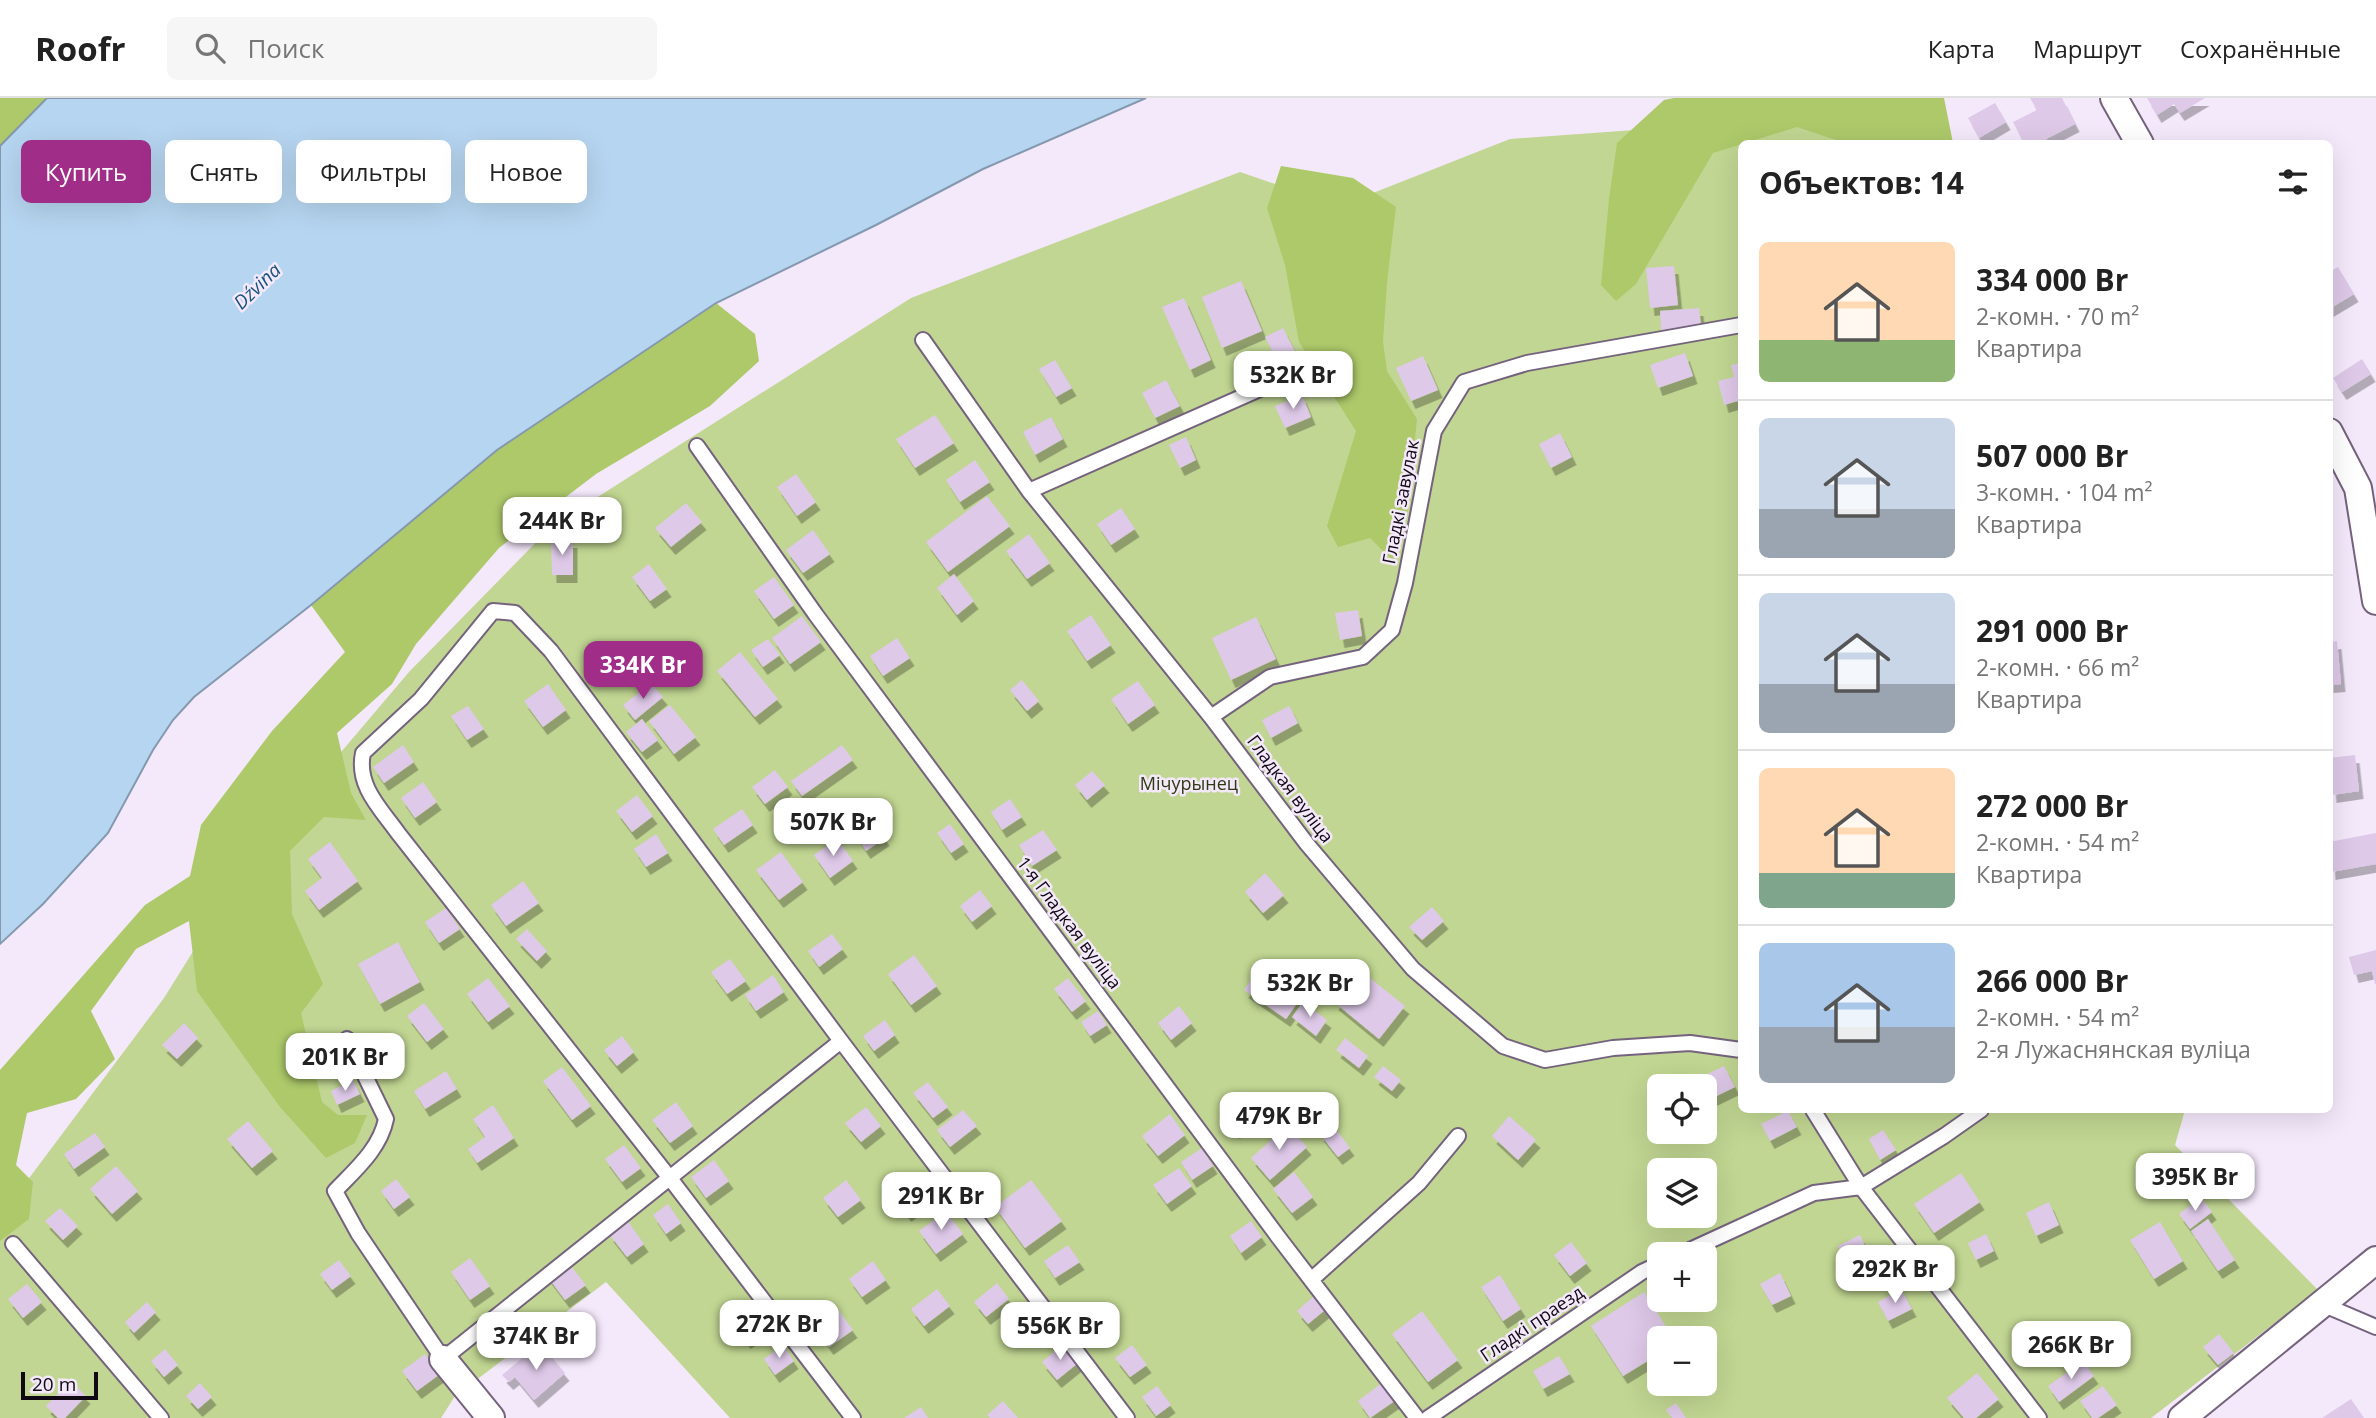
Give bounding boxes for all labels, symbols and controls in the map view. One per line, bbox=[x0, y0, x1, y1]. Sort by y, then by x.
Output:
search box bbox=[167, 17, 657, 80]
text: Roofr bbox=[35, 26, 125, 71]
icon: search bbox=[191, 29, 229, 67]
text: Поиск bbox=[247, 30, 324, 66]
text: Карта bbox=[1928, 32, 1995, 65]
text: Маршрут bbox=[2033, 32, 2142, 65]
text: Сохранённые bbox=[2180, 32, 2341, 65]
chip: Купить bbox=[21, 140, 151, 203]
chip: Снять bbox=[165, 140, 282, 203]
chip: Фильтры bbox=[296, 140, 451, 203]
chip: Новое bbox=[465, 140, 587, 203]
text: Объектов: 14 bbox=[1759, 162, 1964, 203]
icon: filters bbox=[2274, 163, 2312, 201]
water label: Dźvina bbox=[228, 257, 286, 315]
text: 334 000 Br bbox=[1976, 259, 2128, 300]
icon: home bbox=[1815, 270, 1899, 354]
text: 2-комн. · 70 m² bbox=[1976, 300, 2139, 332]
text: Квартира bbox=[1976, 332, 2082, 364]
pin: 532K Br bbox=[1228, 352, 1358, 411]
text: 532K Br bbox=[1250, 358, 1336, 390]
text: 507 000 Br bbox=[1976, 435, 2128, 476]
street label: Гладкі завулак bbox=[1376, 437, 1424, 566]
icon: home bbox=[1815, 446, 1899, 530]
text: 3-комн. · 104 m² bbox=[1976, 476, 2152, 508]
pin: 244K Br bbox=[497, 498, 627, 557]
text: 244K Br bbox=[519, 504, 605, 536]
text: Квартира bbox=[1976, 508, 2082, 540]
text: 291 000 Br bbox=[1976, 610, 2128, 651]
icon: home bbox=[1815, 621, 1899, 705]
pin: 334K Br bbox=[578, 642, 708, 701]
text: 334K Br bbox=[600, 648, 686, 680]
text: 2-комн. · 66 m² bbox=[1976, 651, 2139, 683]
text: Квартира bbox=[1976, 683, 2082, 715]
street label: Гладкая вуліца bbox=[1242, 729, 1339, 847]
park label: Мічурынец bbox=[1140, 771, 1238, 795]
text: 272 000 Br bbox=[1976, 785, 2128, 826]
icon: home bbox=[1815, 796, 1899, 880]
pin: 507K Br bbox=[768, 798, 898, 858]
text: 507K Br bbox=[790, 805, 876, 837]
text: 2-комн. · 54 m² bbox=[1976, 826, 2139, 858]
street label: 1-я Гладкая вуліца bbox=[1012, 851, 1128, 994]
text: Квартира bbox=[1976, 858, 2082, 890]
pin: 532K Br bbox=[1245, 960, 1375, 1019]
text: 266 000 Br bbox=[1976, 960, 2128, 1001]
text: 532K Br bbox=[1267, 966, 1353, 998]
icon: home bbox=[1815, 971, 1899, 1055]
text: 2-комн. · 54 m² bbox=[1976, 1001, 2139, 1033]
text: 2-я Лужаснянская вуліца bbox=[1976, 1033, 2251, 1065]
pin: 201K Br bbox=[280, 1034, 410, 1093]
text: 201K Br bbox=[302, 1040, 388, 1072]
map controls bbox=[1647, 1074, 1717, 1396]
button: locate bbox=[1647, 1074, 1717, 1144]
pin: 479K Br bbox=[1214, 1093, 1344, 1152]
text: 479K Br bbox=[1236, 1099, 1322, 1131]
pin: 395K Br bbox=[2130, 1154, 2260, 1213]
button: layers bbox=[1647, 1158, 1717, 1228]
text: 395K Br bbox=[2152, 1160, 2238, 1192]
pin: 291K Br bbox=[876, 1172, 1006, 1232]
text: 291K Br bbox=[898, 1179, 984, 1211]
button: + bbox=[1647, 1242, 1717, 1312]
pin: 292K Br bbox=[1830, 1246, 1960, 1305]
text: 292K Br bbox=[1852, 1252, 1938, 1284]
street label: Гладкі праезд bbox=[1475, 1280, 1588, 1367]
pin: 272K Br bbox=[714, 1300, 844, 1360]
pin: 556K Br bbox=[995, 1302, 1125, 1362]
text: 272K Br bbox=[736, 1307, 822, 1339]
text: 556K Br bbox=[1017, 1309, 1103, 1341]
pin: 374K Br bbox=[471, 1312, 601, 1372]
text: 374K Br bbox=[493, 1319, 579, 1351]
pin: 266K Br bbox=[2006, 1322, 2136, 1381]
button: − bbox=[1647, 1326, 1717, 1396]
text: 266K Br bbox=[2028, 1328, 2114, 1360]
scale bar bbox=[21, 1369, 98, 1401]
text: 20 m bbox=[32, 1371, 76, 1397]

